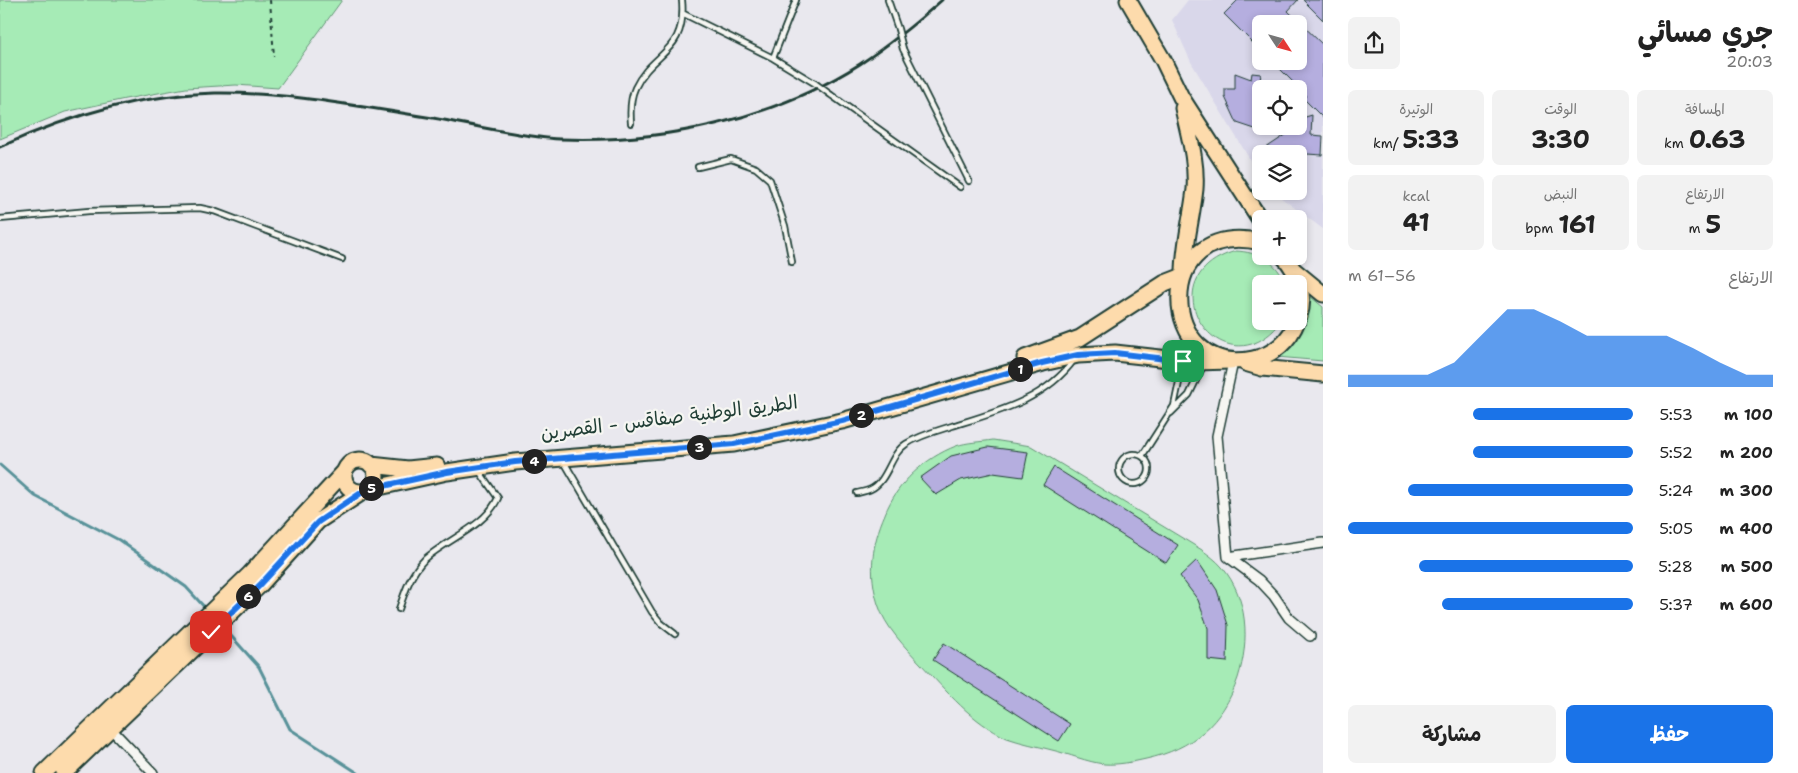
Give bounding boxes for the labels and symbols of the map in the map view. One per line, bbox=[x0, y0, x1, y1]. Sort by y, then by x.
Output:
north arrow bbox=[1252, 15, 1308, 70]
pin bbox=[1162, 340, 1204, 382]
pin: 1 bbox=[1008, 356, 1032, 382]
street label: الطريق الوطنية صفاقس - القصرين bbox=[539, 389, 799, 446]
pin: 2 bbox=[848, 402, 874, 428]
pin: 3 bbox=[686, 434, 712, 460]
pin: 4 bbox=[522, 448, 546, 474]
pin: 5 bbox=[358, 476, 384, 500]
pin: 6 bbox=[236, 584, 260, 608]
pin bbox=[190, 611, 232, 653]

